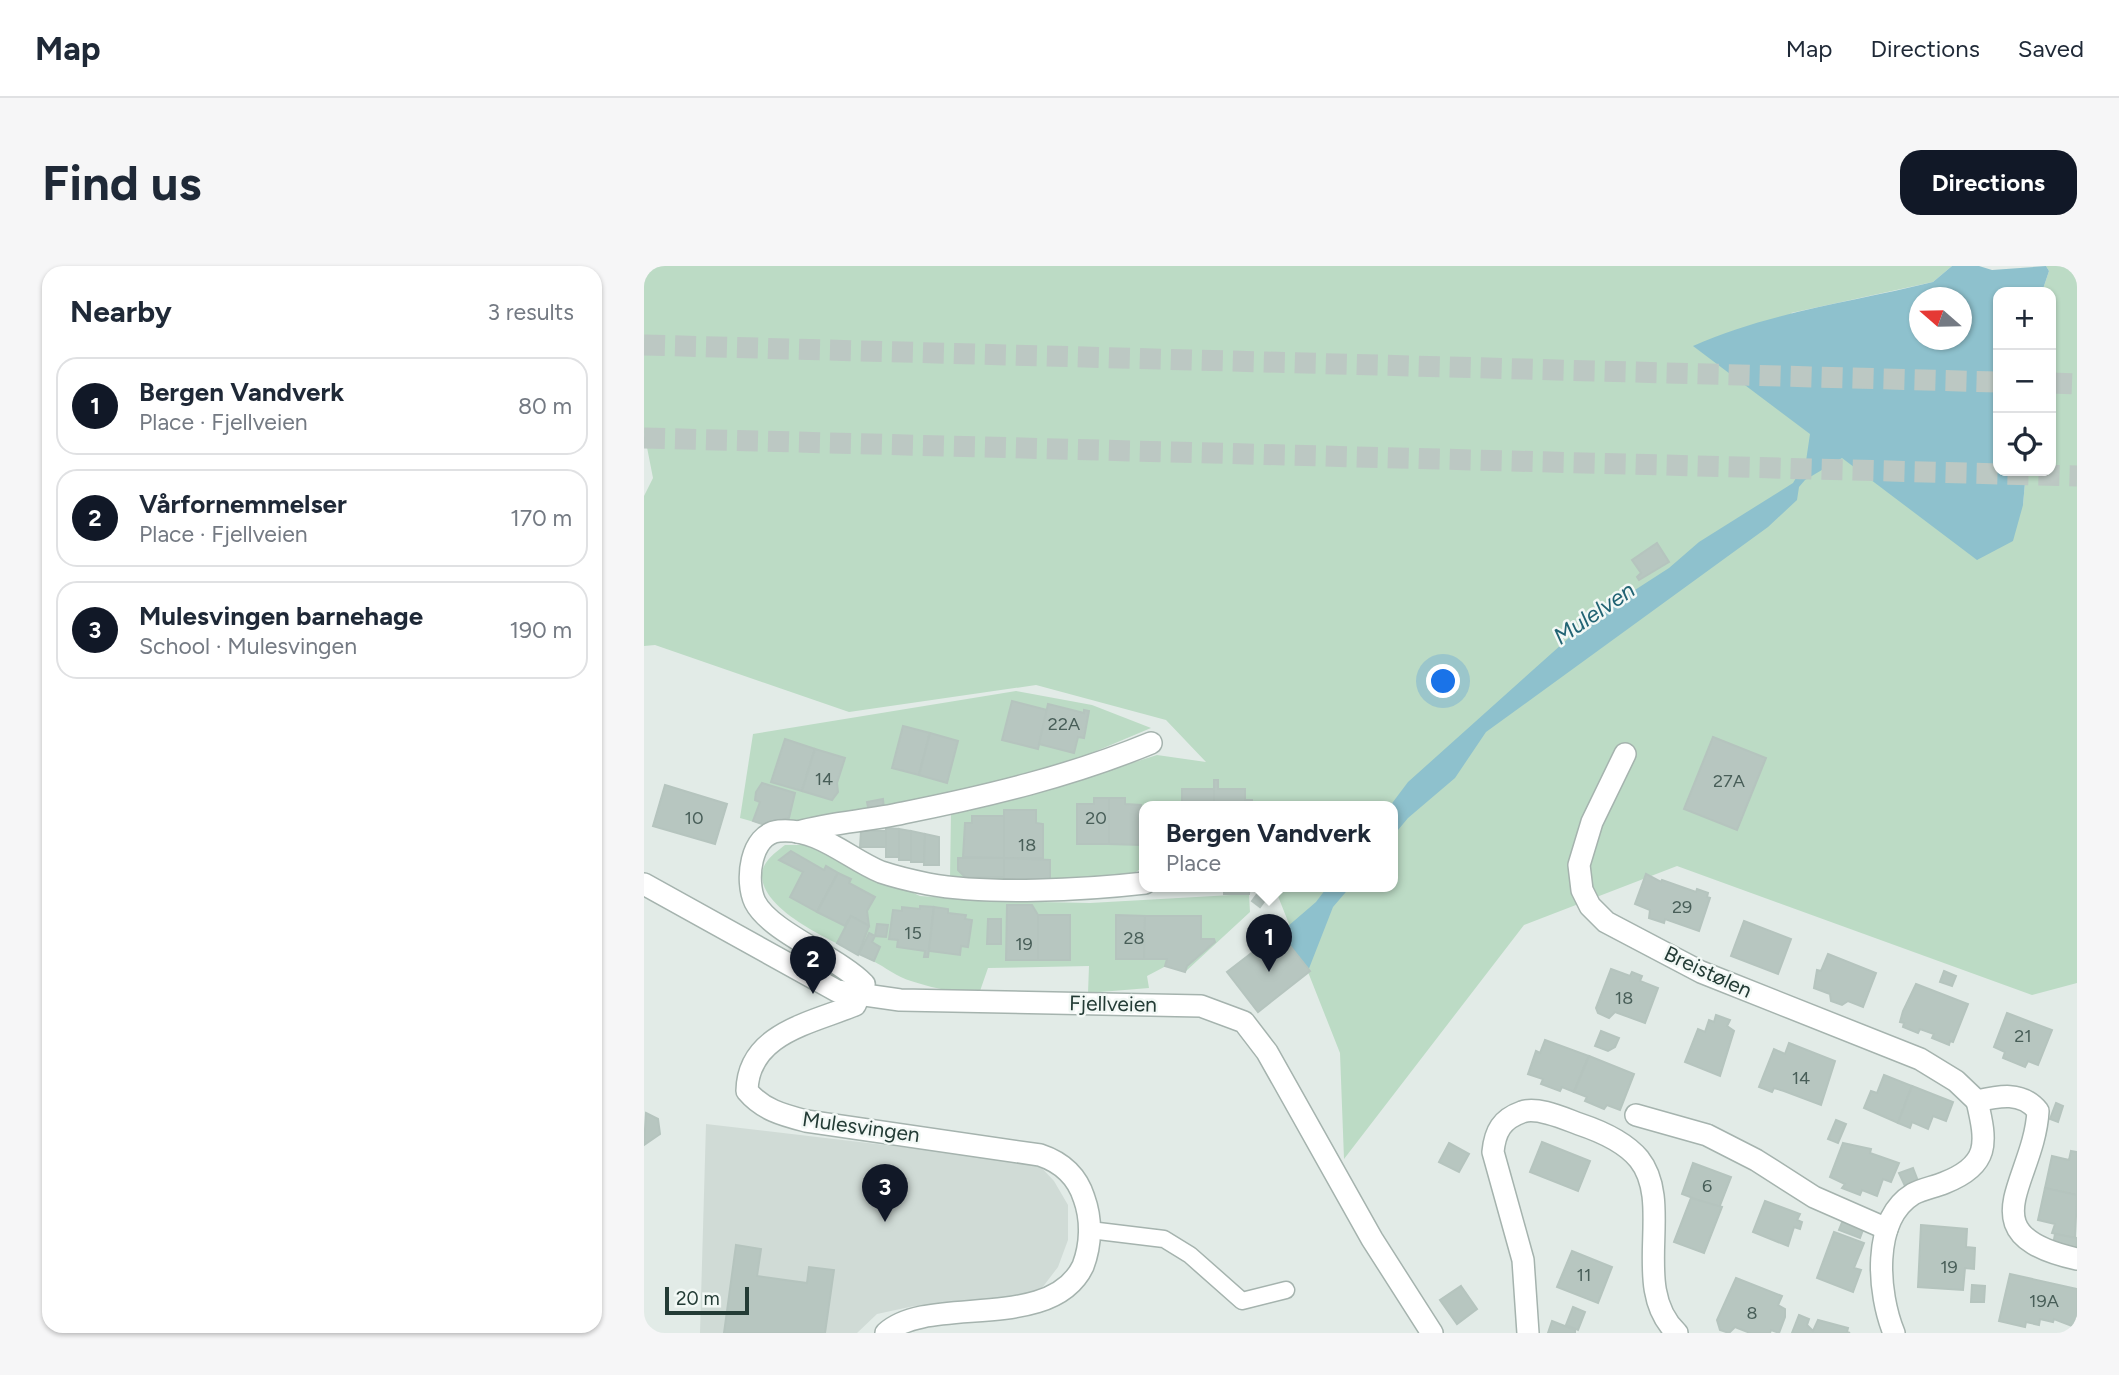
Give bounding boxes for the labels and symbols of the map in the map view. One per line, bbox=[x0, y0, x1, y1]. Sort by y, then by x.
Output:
north arrow bbox=[1909, 287, 1972, 350]
water label: Mulelven bbox=[1548, 576, 1640, 650]
your location bbox=[1426, 664, 1460, 698]
house number: 22A bbox=[1048, 713, 1080, 735]
house number: 14 bbox=[815, 768, 833, 790]
house number: 27A bbox=[1713, 770, 1745, 792]
house number: 10 bbox=[685, 807, 703, 829]
house number: 20 bbox=[1085, 807, 1107, 829]
house number: 18 bbox=[1018, 834, 1036, 856]
house number: 29 bbox=[1672, 896, 1692, 918]
pin: 1 bbox=[1246, 914, 1292, 972]
house number: 15 bbox=[904, 922, 922, 944]
house number: 28 bbox=[1123, 927, 1145, 949]
house number: 19 bbox=[1015, 933, 1033, 955]
pin: 2 bbox=[790, 936, 836, 994]
street label: Breistølen bbox=[1660, 940, 1756, 1003]
house number: 18 bbox=[1615, 987, 1633, 1009]
street label: Fjellveien bbox=[1069, 990, 1157, 1017]
house number: 21 bbox=[2014, 1025, 2032, 1047]
house number: 14 bbox=[1792, 1067, 1810, 1089]
street label: Mulesvingen bbox=[801, 1106, 921, 1147]
pin: 3 bbox=[862, 1164, 908, 1222]
house number: 6 bbox=[1702, 1175, 1712, 1197]
house number: 19 bbox=[1940, 1256, 1958, 1278]
house number: 11 bbox=[1577, 1264, 1591, 1286]
scale bar bbox=[665, 1284, 749, 1316]
house number: 19A bbox=[2029, 1290, 2059, 1312]
house number: 8 bbox=[1746, 1302, 1758, 1324]

